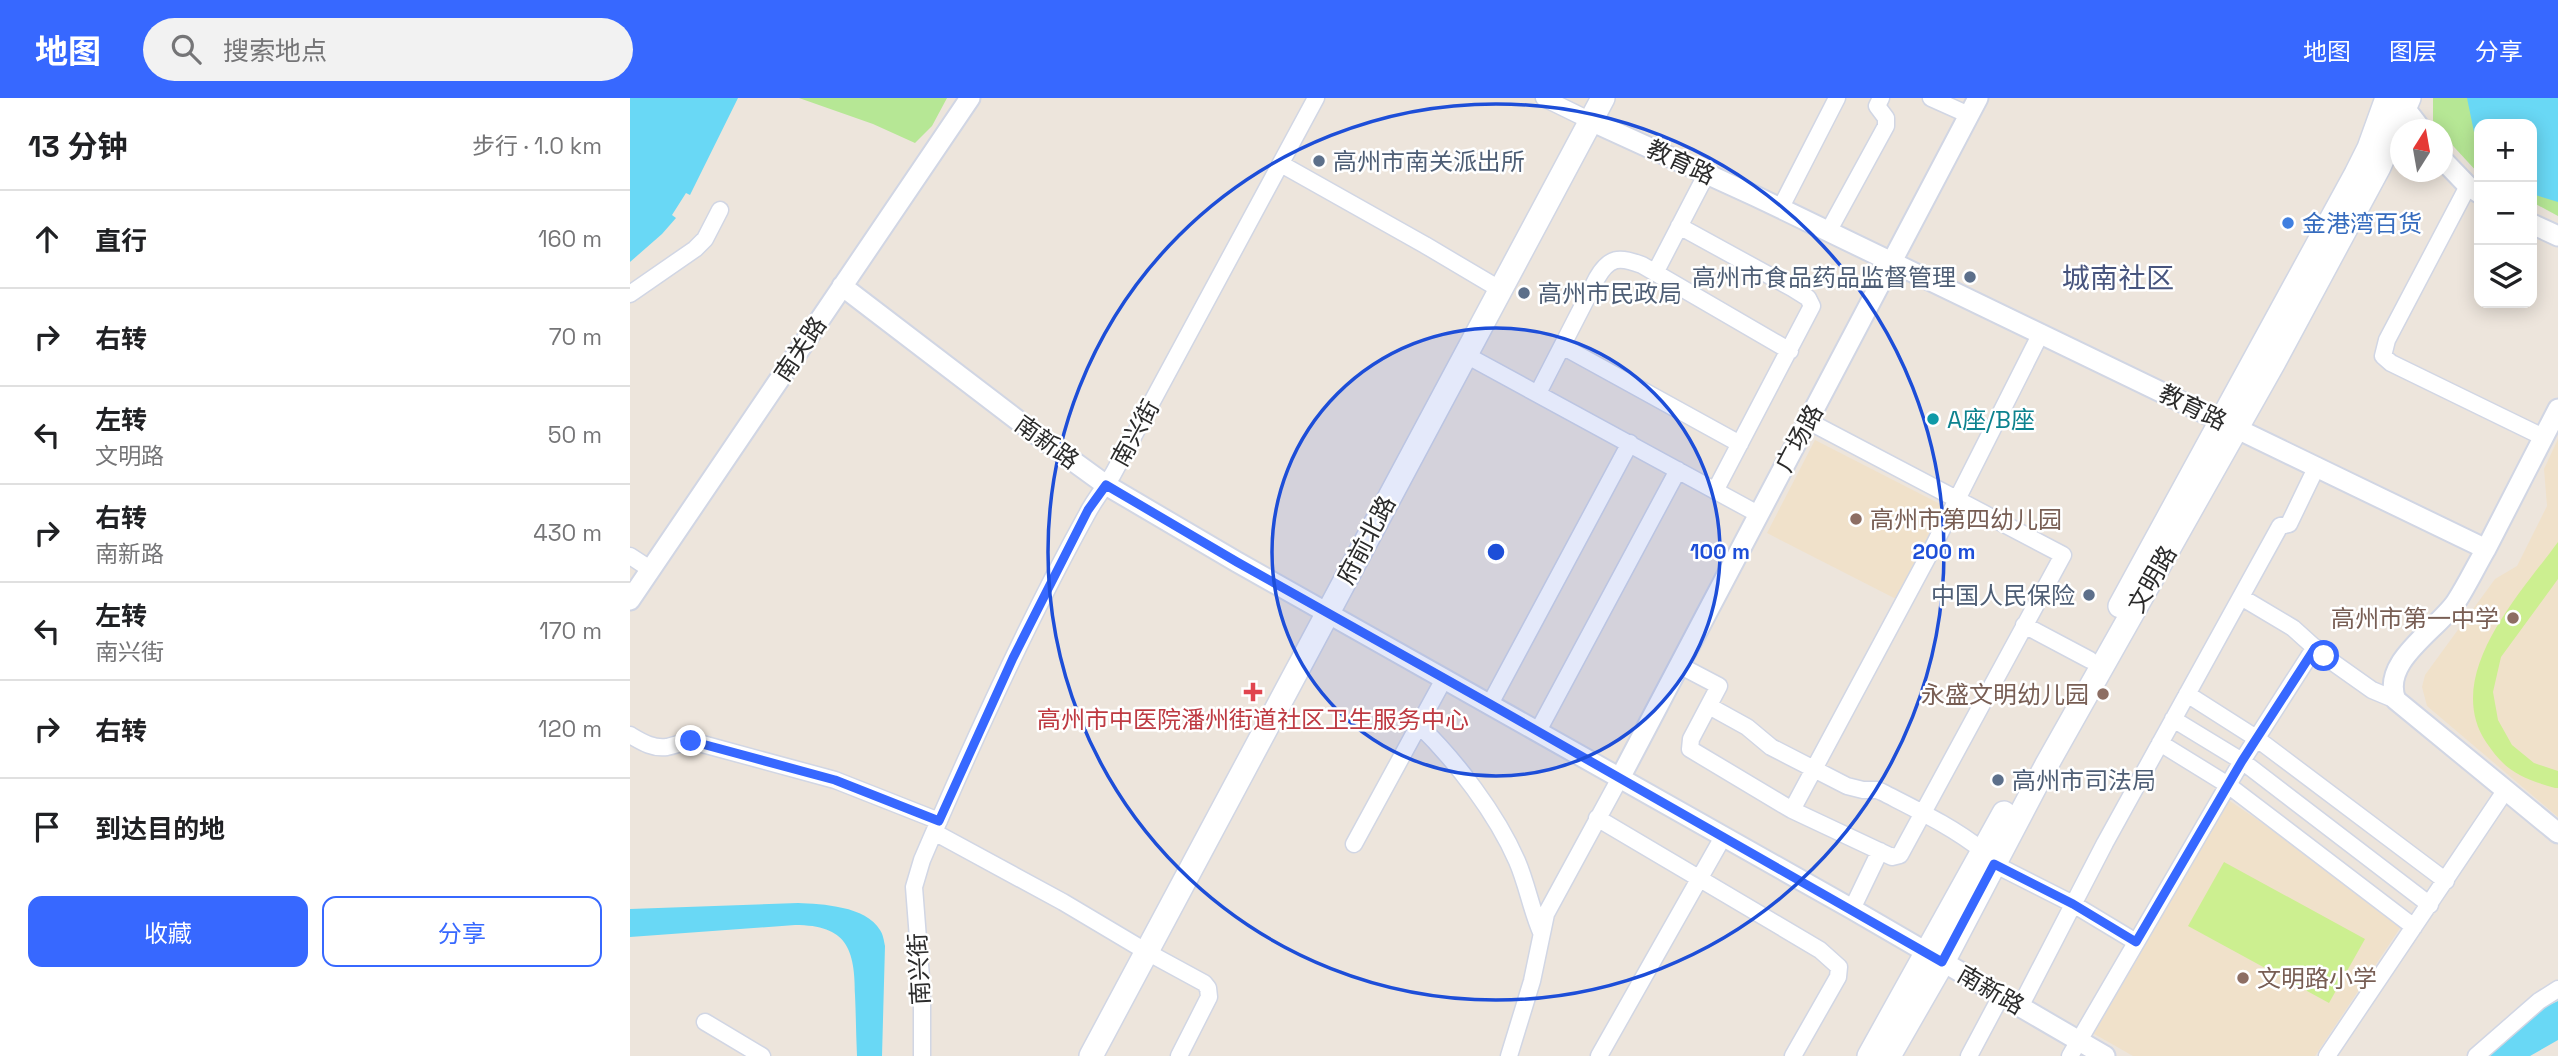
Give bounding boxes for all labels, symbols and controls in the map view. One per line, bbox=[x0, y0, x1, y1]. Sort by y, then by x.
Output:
search box bbox=[143, 18, 633, 81]
icon: search bbox=[167, 30, 205, 68]
text: 地图 bbox=[35, 31, 101, 73]
text: 搜索地点 bbox=[223, 34, 327, 68]
text: 地图 bbox=[2303, 36, 2351, 67]
text: 图层 bbox=[2389, 36, 2437, 67]
text: 分享 bbox=[2475, 36, 2523, 67]
north arrow bbox=[2390, 119, 2453, 182]
map controls bbox=[2474, 119, 2537, 308]
button: + bbox=[2474, 119, 2537, 182]
text: 13 分钟 bbox=[28, 127, 127, 166]
text: 步行 · 1.0 km bbox=[472, 131, 602, 161]
street label: 教育路 bbox=[1642, 133, 1720, 191]
place label: 高州市南关派出所 bbox=[1333, 146, 1525, 177]
marker: 高州市南关派出所 bbox=[1311, 153, 1327, 169]
button: − bbox=[2474, 182, 2537, 245]
place label: 金港湾百货 bbox=[2302, 208, 2422, 239]
marker: 金港湾百货 bbox=[2280, 215, 2296, 231]
icon: ahead bbox=[28, 220, 66, 258]
text: 直行 bbox=[95, 224, 147, 258]
text: 160 m bbox=[538, 224, 602, 254]
button: layers bbox=[2474, 245, 2537, 308]
district label: 城南社区 bbox=[2062, 260, 2174, 296]
place label: 高州市食品药品监督管理 bbox=[1692, 262, 1956, 293]
marker: 高州市食品药品监督管理 bbox=[1962, 269, 1978, 285]
place label: 高州市民政局 bbox=[1538, 278, 1682, 309]
marker: 高州市民政局 bbox=[1516, 285, 1532, 301]
street label: 南关路 bbox=[767, 310, 833, 388]
icon: right bbox=[28, 318, 66, 356]
text: 右转 bbox=[95, 322, 147, 356]
text: 70 m bbox=[549, 322, 602, 352]
street label: 教育路 bbox=[2154, 377, 2232, 437]
street label: 南兴街 bbox=[1104, 394, 1166, 472]
street label: 广场路 bbox=[1768, 399, 1830, 477]
text: 左转 bbox=[95, 403, 147, 437]
place label: A座/B座 bbox=[1947, 404, 2035, 435]
street label: 南新路 bbox=[1009, 408, 1085, 476]
marker: A座/B座 bbox=[1925, 411, 1941, 427]
icon: left bbox=[28, 416, 66, 454]
text: 50 m bbox=[548, 420, 602, 450]
text: 文明路 bbox=[95, 441, 164, 471]
street label: 府前北路 bbox=[1330, 490, 1402, 590]
text: 右转 bbox=[95, 501, 147, 535]
place label: 高州市第四幼儿园 bbox=[1870, 504, 2062, 535]
marker: 高州市第四幼儿园 bbox=[1848, 511, 1864, 527]
icon: right bbox=[28, 514, 66, 552]
text: 430 m bbox=[533, 518, 602, 548]
text: 100 m bbox=[1690, 538, 1750, 565]
text: 200 m bbox=[1913, 538, 1975, 565]
text: 南新路 bbox=[95, 539, 164, 569]
centre of rings bbox=[1484, 540, 1508, 564]
street label: 文明路 bbox=[2121, 540, 2183, 618]
place label: 中国人民保险 bbox=[1931, 580, 2075, 611]
marker: 中国人民保险 bbox=[2081, 587, 2097, 603]
text: 左转 bbox=[95, 599, 147, 633]
place label: 高州市第一中学 bbox=[2331, 603, 2499, 634]
marker: 高州市第一中学 bbox=[2505, 610, 2521, 626]
icon: left bbox=[28, 612, 66, 650]
text: 170 m bbox=[539, 616, 602, 646]
text: 南兴街 bbox=[95, 637, 164, 667]
route start bbox=[2308, 640, 2339, 671]
place label: 永盛文明幼儿园 bbox=[1921, 679, 2089, 710]
marker: 高州市中医院潘州街道社区卫生服务中心 bbox=[1243, 682, 1263, 702]
marker: 永盛文明幼儿园 bbox=[2095, 686, 2111, 702]
place label: 高州市中医院潘州街道社区卫生服务中心 bbox=[1037, 704, 1469, 735]
icon: right bbox=[28, 710, 66, 748]
text: 右转 bbox=[95, 714, 147, 748]
text: 120 m bbox=[538, 714, 602, 744]
route end bbox=[675, 725, 706, 756]
place label: 高州市司法局 bbox=[2012, 765, 2156, 796]
marker: 高州市司法局 bbox=[1990, 772, 2006, 788]
icon: arrive bbox=[28, 808, 66, 846]
text: 到达目的地 bbox=[95, 812, 225, 846]
button: 收藏 bbox=[28, 896, 308, 967]
button: 分享 bbox=[322, 896, 602, 967]
street label: 南兴街 bbox=[902, 932, 936, 1006]
street label: 南新路 bbox=[1952, 959, 2030, 1021]
place label: 文明路小学 bbox=[2257, 963, 2377, 994]
marker: 文明路小学 bbox=[2235, 970, 2251, 986]

